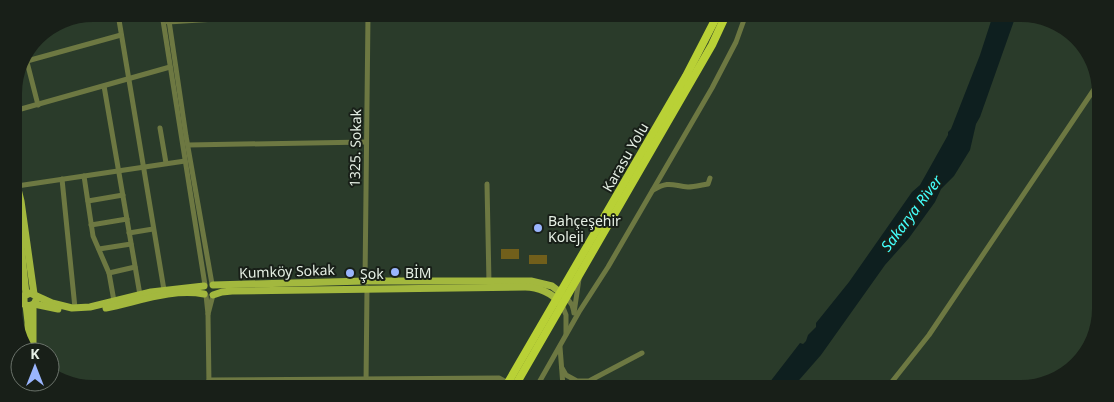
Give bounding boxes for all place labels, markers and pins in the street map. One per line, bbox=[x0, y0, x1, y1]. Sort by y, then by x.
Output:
place label: Bahçeşehir Koleji bbox=[548, 211, 621, 246]
marker: Bahçeşehir Koleji bbox=[532, 222, 544, 234]
place label: BİM bbox=[405, 263, 432, 282]
place label: Şok bbox=[360, 264, 384, 283]
marker: BİM bbox=[389, 266, 401, 278]
marker: Şok bbox=[344, 267, 356, 279]

